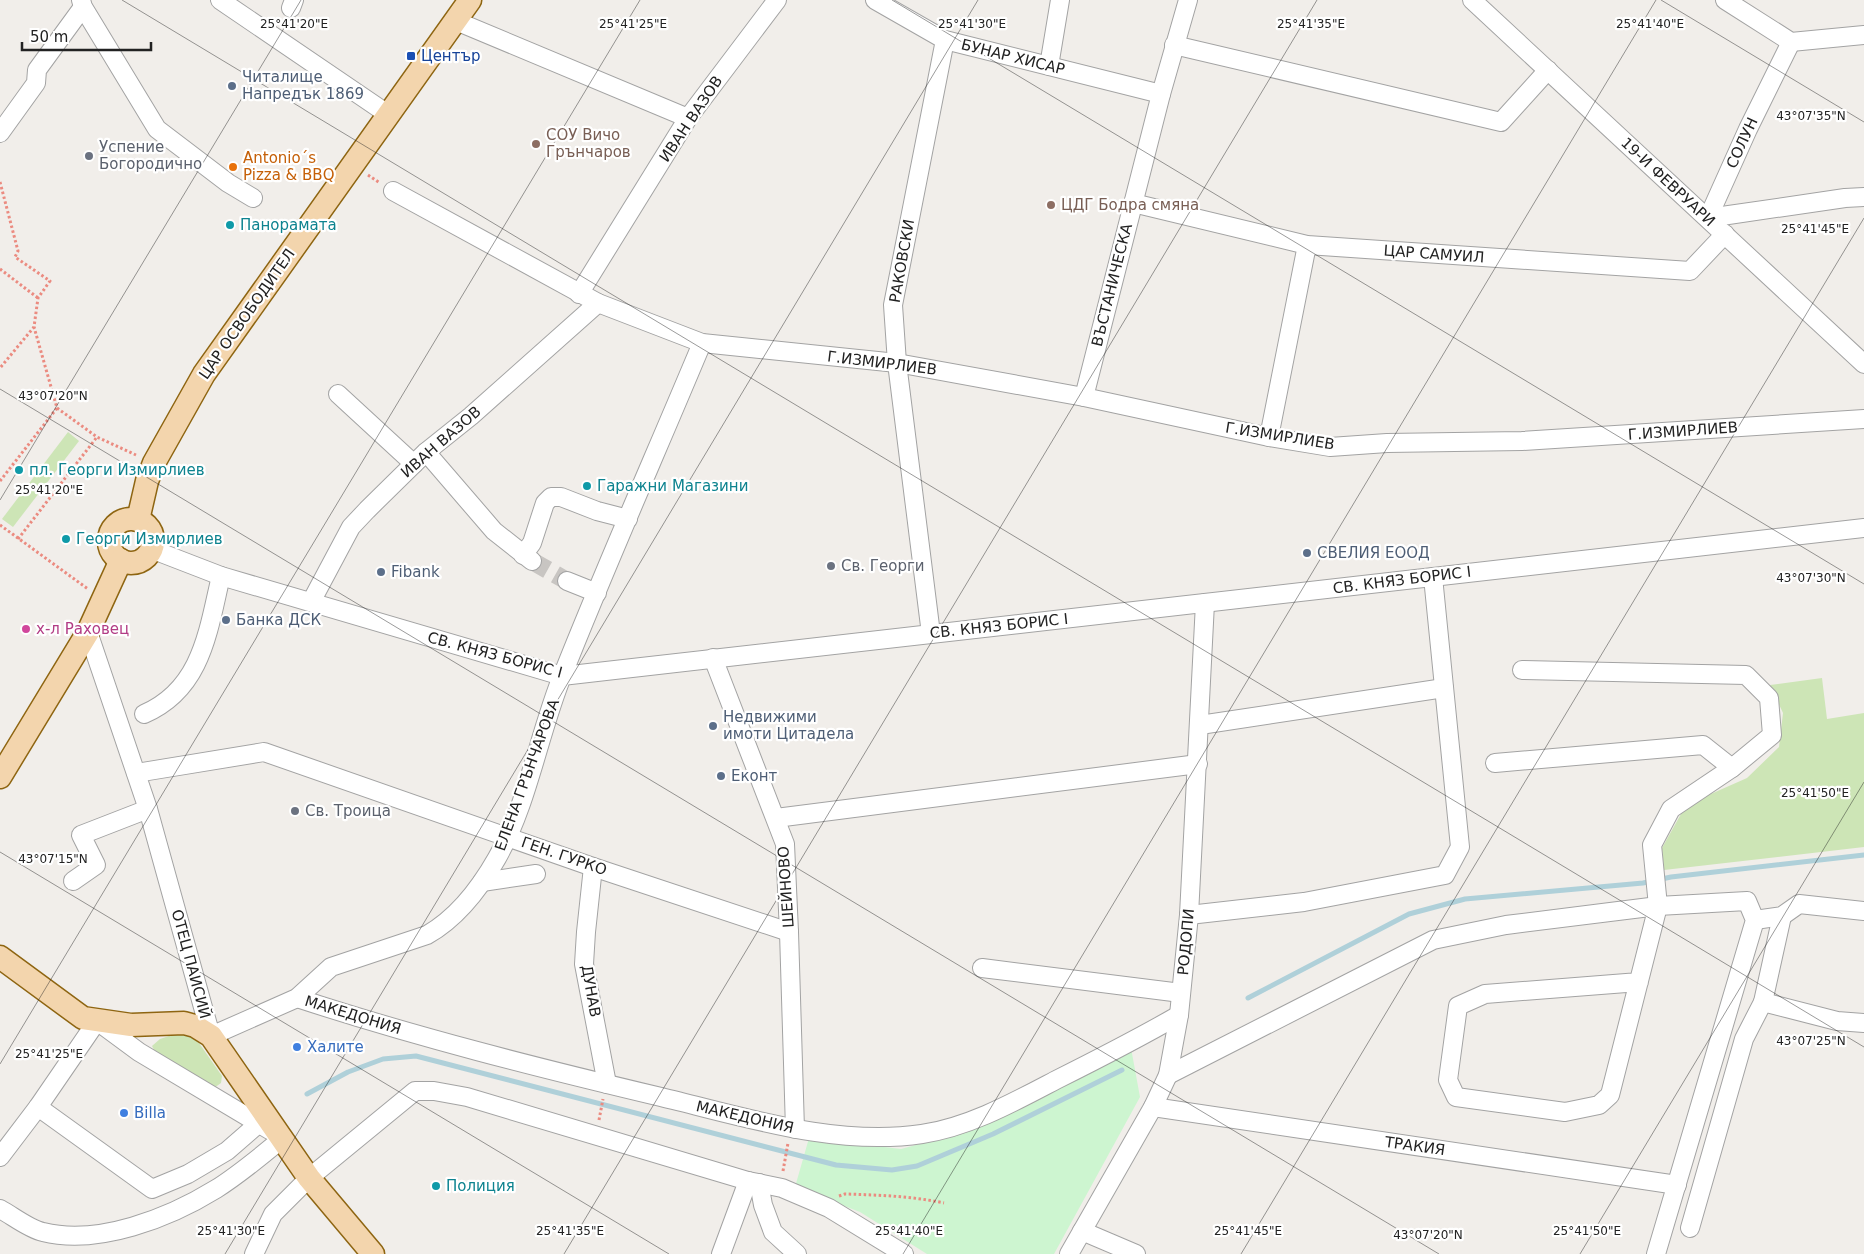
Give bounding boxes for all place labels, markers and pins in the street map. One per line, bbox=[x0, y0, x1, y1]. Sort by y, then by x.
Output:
place label: Център bbox=[421, 47, 481, 65]
marker: Център bbox=[405, 50, 417, 62]
place label: Читалище Напредък 1869 bbox=[242, 68, 364, 103]
marker: Читалище Напредък 1869 bbox=[226, 80, 238, 92]
place label: СОУ Вичо Грънчаров bbox=[546, 126, 631, 161]
place label: Успение Богородично bbox=[99, 138, 202, 173]
marker: СОУ Вичо Грънчаров bbox=[530, 138, 542, 150]
place label: Antonio´s Pizza & BBQ bbox=[243, 149, 334, 184]
marker: Успение Богородично bbox=[83, 150, 95, 162]
marker: Antonio´s Pizza & BBQ bbox=[227, 161, 239, 173]
place label: ЦДГ Бодра смяна bbox=[1061, 196, 1199, 214]
marker: ЦДГ Бодра смяна bbox=[1045, 199, 1057, 211]
place label: Панорамата bbox=[240, 216, 337, 234]
marker: Панорамата bbox=[224, 219, 236, 231]
place label: пл. Георги Измирлиев bbox=[29, 461, 205, 479]
marker: пл. Георги Измирлиев bbox=[13, 464, 25, 476]
place label: Гаражни Магазини bbox=[597, 477, 748, 495]
marker: Гаражни Магазини bbox=[581, 480, 593, 492]
place label: Георги Измирлиев bbox=[76, 530, 223, 548]
marker: Георги Измирлиев bbox=[60, 533, 72, 545]
place label: СВЕЛИЯ ЕООД bbox=[1317, 544, 1430, 562]
marker: СВЕЛИЯ ЕООД bbox=[1301, 547, 1313, 559]
place label: Св. Георги bbox=[841, 557, 925, 575]
marker: Св. Георги bbox=[825, 560, 837, 572]
place label: Fibank bbox=[391, 563, 440, 581]
marker: Fibank bbox=[375, 566, 387, 578]
place label: Банка ДСК bbox=[236, 611, 322, 629]
marker: Банка ДСК bbox=[220, 614, 232, 626]
place label: х-л Раховец bbox=[36, 620, 129, 638]
marker: х-л Раховец bbox=[20, 623, 32, 635]
place label: Недвижими имоти Цитадела bbox=[723, 708, 854, 743]
marker: Недвижими имоти Цитадела bbox=[707, 720, 719, 732]
place label: Еконт bbox=[731, 767, 778, 785]
marker: Еконт bbox=[715, 770, 727, 782]
place label: Св. Троица bbox=[305, 802, 391, 820]
marker: Св. Троица bbox=[289, 805, 301, 817]
place label: Халите bbox=[307, 1038, 364, 1056]
marker: Халите bbox=[291, 1041, 303, 1053]
place label: Billa bbox=[134, 1104, 166, 1122]
marker: Billa bbox=[118, 1107, 130, 1119]
place label: Полиция bbox=[446, 1177, 515, 1195]
marker: Полиция bbox=[430, 1180, 442, 1192]

